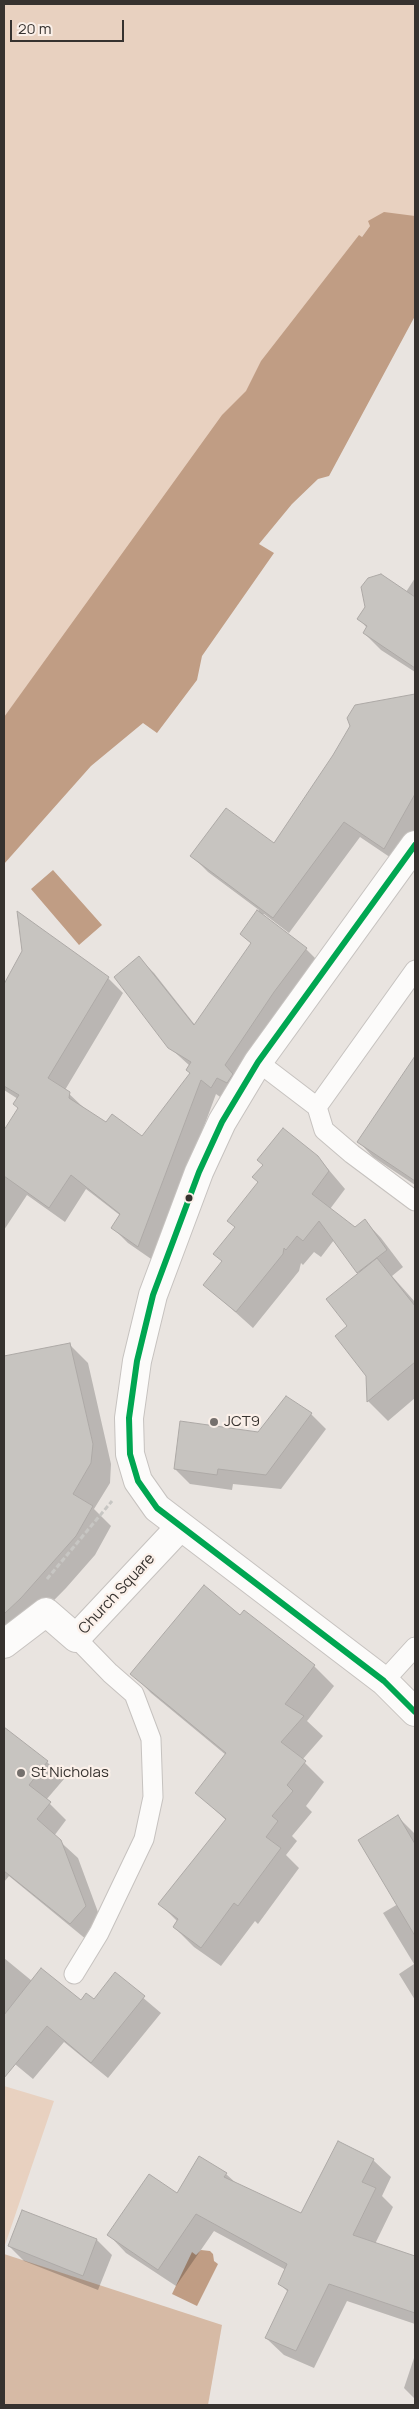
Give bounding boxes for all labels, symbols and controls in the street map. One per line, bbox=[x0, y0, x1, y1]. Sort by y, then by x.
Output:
scale bar bbox=[12, 10, 126, 42]
text: 20 m bbox=[18, 18, 51, 39]
unlabelled marker bbox=[184, 1193, 194, 1203]
place label: JCT9 bbox=[224, 1413, 260, 1431]
marker: JCT9 bbox=[208, 1416, 220, 1428]
street label: Church Square bbox=[75, 1550, 159, 1638]
place label: St Nicholas bbox=[31, 1764, 109, 1782]
marker: St Nicholas bbox=[15, 1767, 27, 1779]

